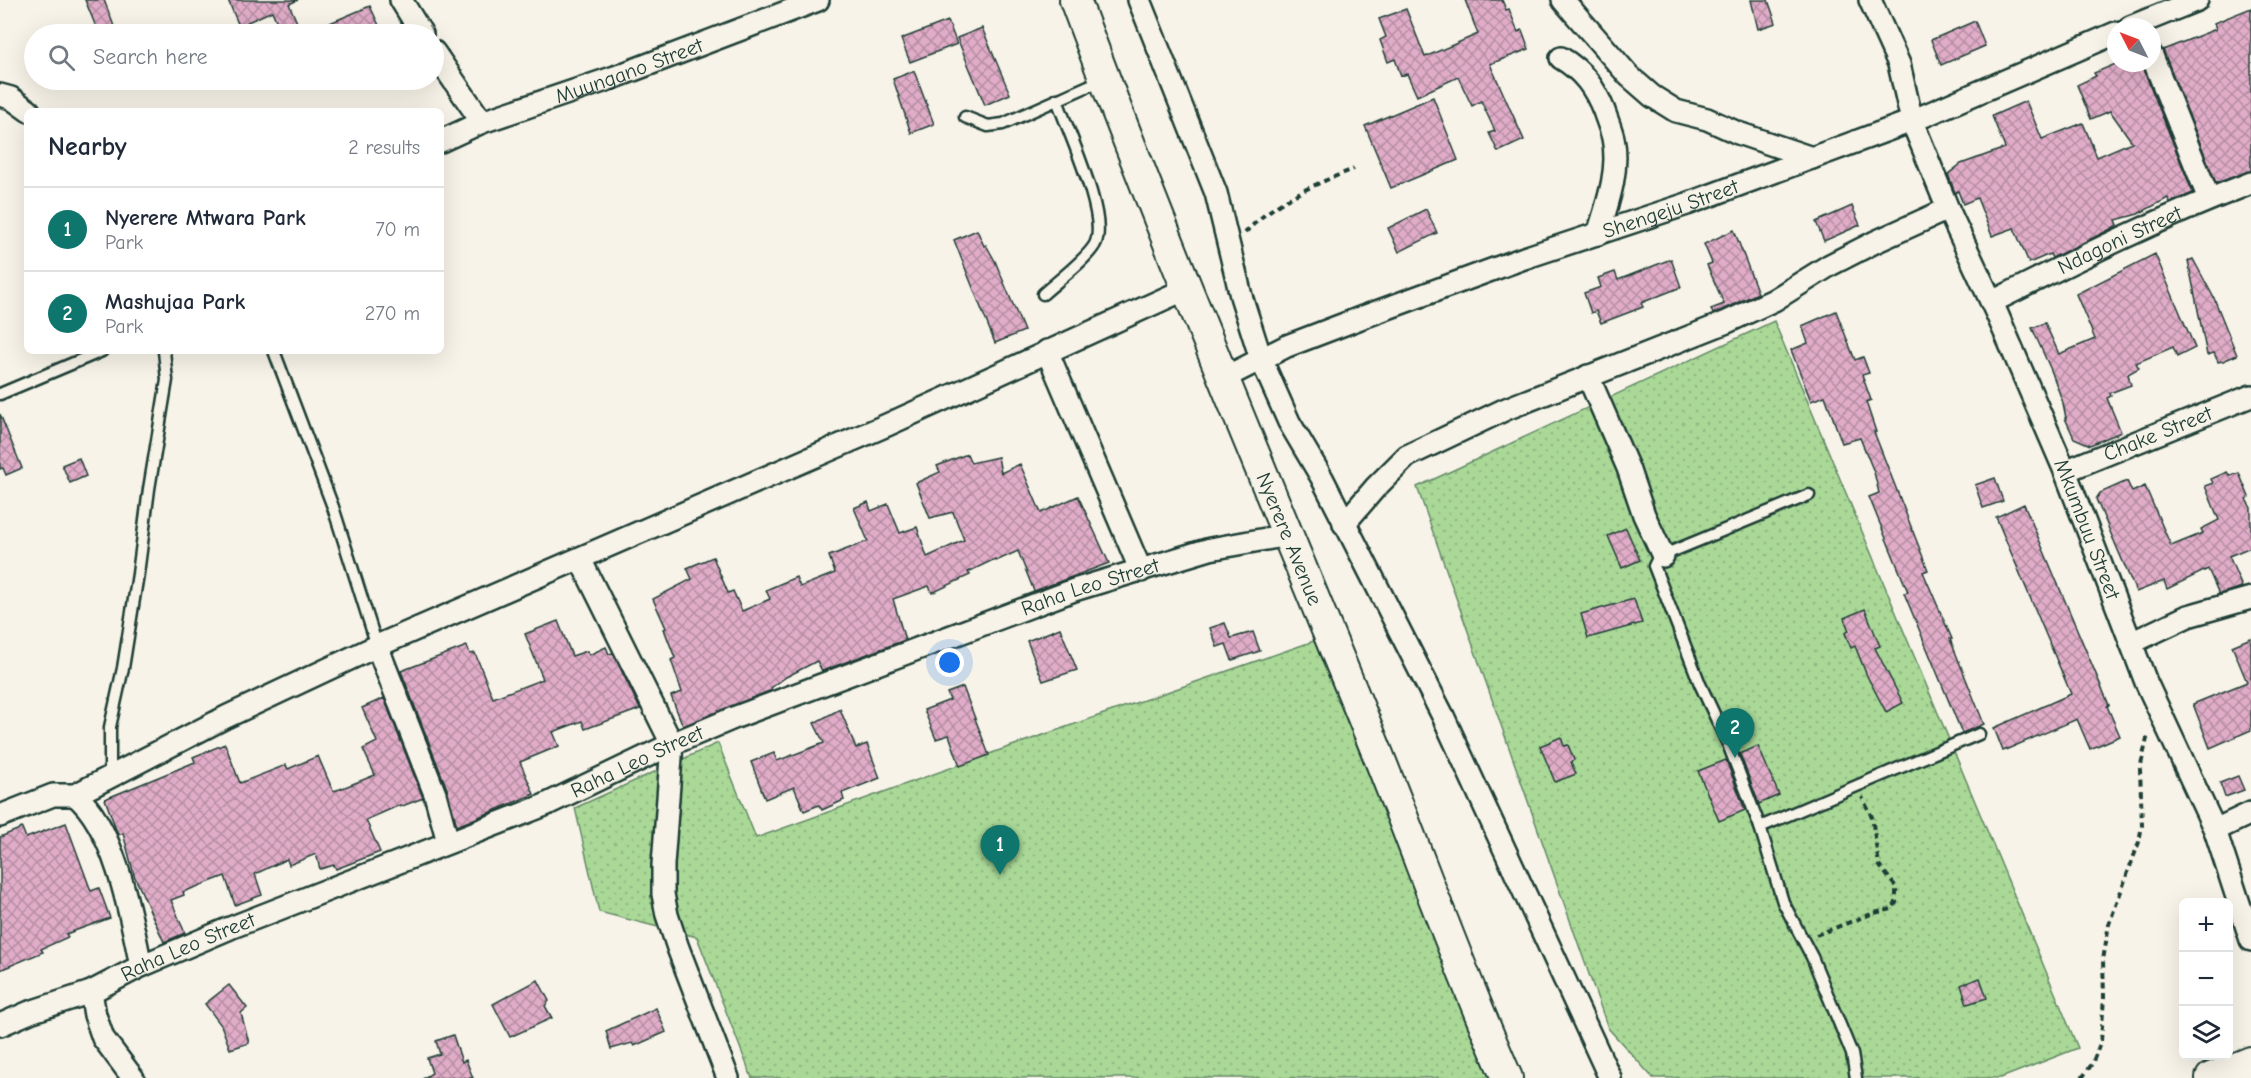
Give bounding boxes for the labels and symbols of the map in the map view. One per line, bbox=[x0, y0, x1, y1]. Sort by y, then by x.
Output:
north arrow bbox=[2107, 18, 2161, 72]
street label: Muungano Street bbox=[552, 32, 707, 108]
street label: Shengeju Street bbox=[1599, 174, 1743, 243]
street label: Ndagoni Street bbox=[2054, 200, 2186, 279]
street label: Chake Street bbox=[2100, 401, 2216, 466]
street label: Mkumbuu Street bbox=[2049, 455, 2125, 604]
street label: Nyerere Avenue bbox=[1251, 469, 1327, 609]
street label: Raha Leo Street bbox=[1018, 553, 1163, 621]
your location bbox=[935, 648, 964, 677]
pin: 2 bbox=[1716, 708, 1754, 758]
street label: Raha Leo Street bbox=[567, 720, 708, 803]
pin: 1 bbox=[980, 826, 1020, 875]
street label: Raha Leo Street bbox=[117, 907, 259, 986]

